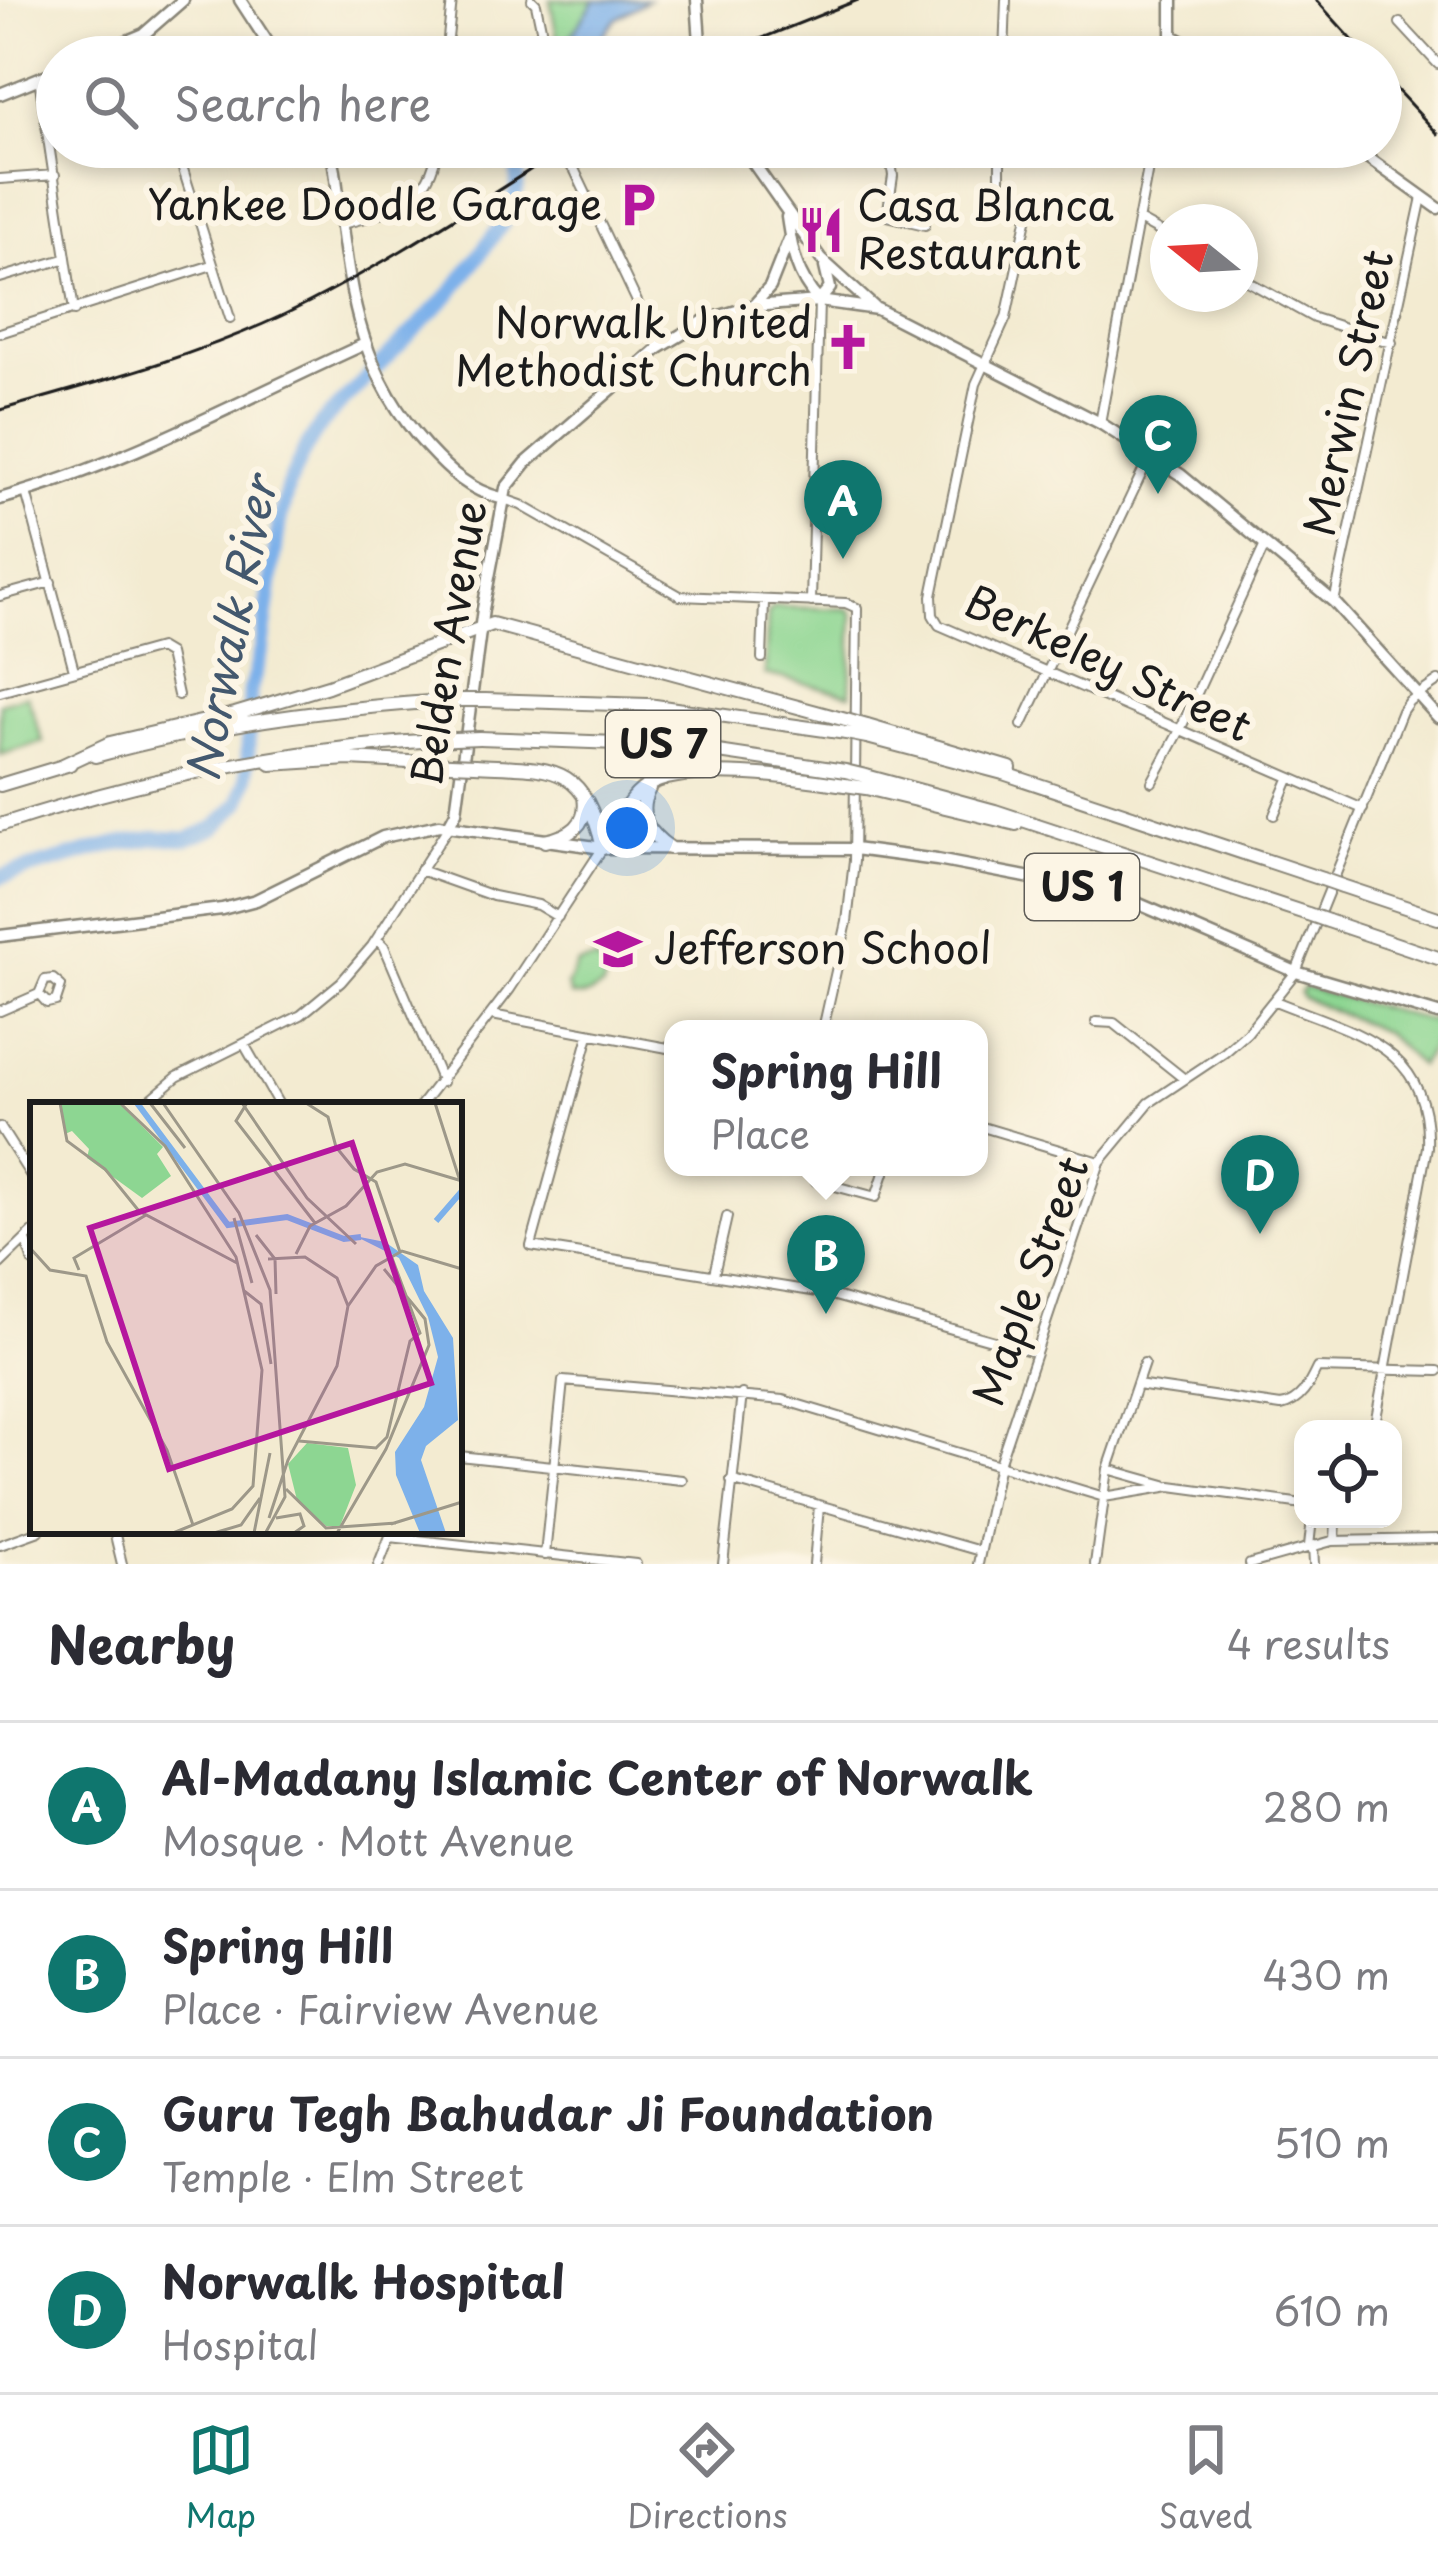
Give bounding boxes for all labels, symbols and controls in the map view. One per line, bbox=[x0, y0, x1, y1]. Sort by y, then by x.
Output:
search box bbox=[36, 36, 1402, 168]
text: Search here bbox=[174, 68, 431, 136]
icon: search bbox=[78, 69, 144, 135]
place label: Yankee Doodle Garage bbox=[147, 171, 602, 234]
place label: Casa Blanca Restaurant bbox=[857, 172, 1114, 283]
parking icon: Yankee Doodle Garage bbox=[613, 180, 663, 230]
north arrow bbox=[1150, 204, 1258, 312]
restaurant icon: Casa Blanca Restaurant bbox=[796, 205, 846, 255]
street label: Merwin Street bbox=[1286, 244, 1408, 541]
place label: Norwalk United Methodist Church bbox=[455, 289, 812, 400]
church icon: Norwalk United Methodist Church bbox=[823, 322, 873, 372]
pin: C bbox=[1119, 395, 1197, 494]
pin: A bbox=[804, 460, 882, 559]
water label: Norwalk River bbox=[166, 466, 293, 786]
street label: Belden Avenue bbox=[393, 495, 500, 790]
street label: Berkeley Street bbox=[955, 568, 1263, 756]
road number: US 7 bbox=[606, 711, 720, 777]
your location bbox=[597, 798, 657, 858]
road number: US 1 bbox=[1025, 854, 1139, 920]
place label: Jefferson School bbox=[654, 915, 992, 978]
school or university icon: Jefferson School bbox=[593, 924, 643, 974]
popup bbox=[664, 1020, 988, 1176]
text: Spring Hill bbox=[710, 1035, 942, 1103]
inset map bbox=[30, 1102, 462, 1534]
text: Place bbox=[710, 1103, 810, 1162]
pin: D bbox=[1221, 1135, 1299, 1234]
street label: Maple Street bbox=[954, 1147, 1103, 1414]
pin: B bbox=[787, 1215, 865, 1314]
map controls bbox=[1294, 1420, 1402, 1528]
button: locate bbox=[1294, 1420, 1402, 1528]
text: Nearby bbox=[48, 1604, 235, 1681]
text: 4 results bbox=[1227, 1613, 1390, 1672]
text: Al-Madany Islamic Center of Norwalk bbox=[162, 1742, 1033, 1810]
text: A bbox=[72, 1776, 102, 1835]
text: 280 m bbox=[1263, 1776, 1390, 1835]
text: Mosque · Mott Avenue bbox=[162, 1810, 574, 1869]
text: Spring Hill bbox=[162, 1910, 393, 1978]
text: B bbox=[74, 1944, 100, 2003]
text: 430 m bbox=[1263, 1944, 1390, 2003]
text: Place · Fairview Avenue bbox=[162, 1978, 599, 2037]
text: Guru Tegh Bahudar Ji Foundation bbox=[162, 2078, 934, 2146]
text: C bbox=[72, 2112, 102, 2171]
text: 510 m bbox=[1273, 2112, 1390, 2171]
text: Temple · Elm Street bbox=[162, 2146, 524, 2205]
text: Norwalk Hospital bbox=[162, 2246, 565, 2314]
text: D bbox=[71, 2280, 103, 2339]
text: 610 m bbox=[1274, 2280, 1390, 2339]
text: Hospital bbox=[162, 2314, 319, 2373]
tab: Map bbox=[186, 2417, 256, 2539]
tab: Directions bbox=[627, 2417, 788, 2539]
tab: Saved bbox=[1159, 2417, 1252, 2539]

